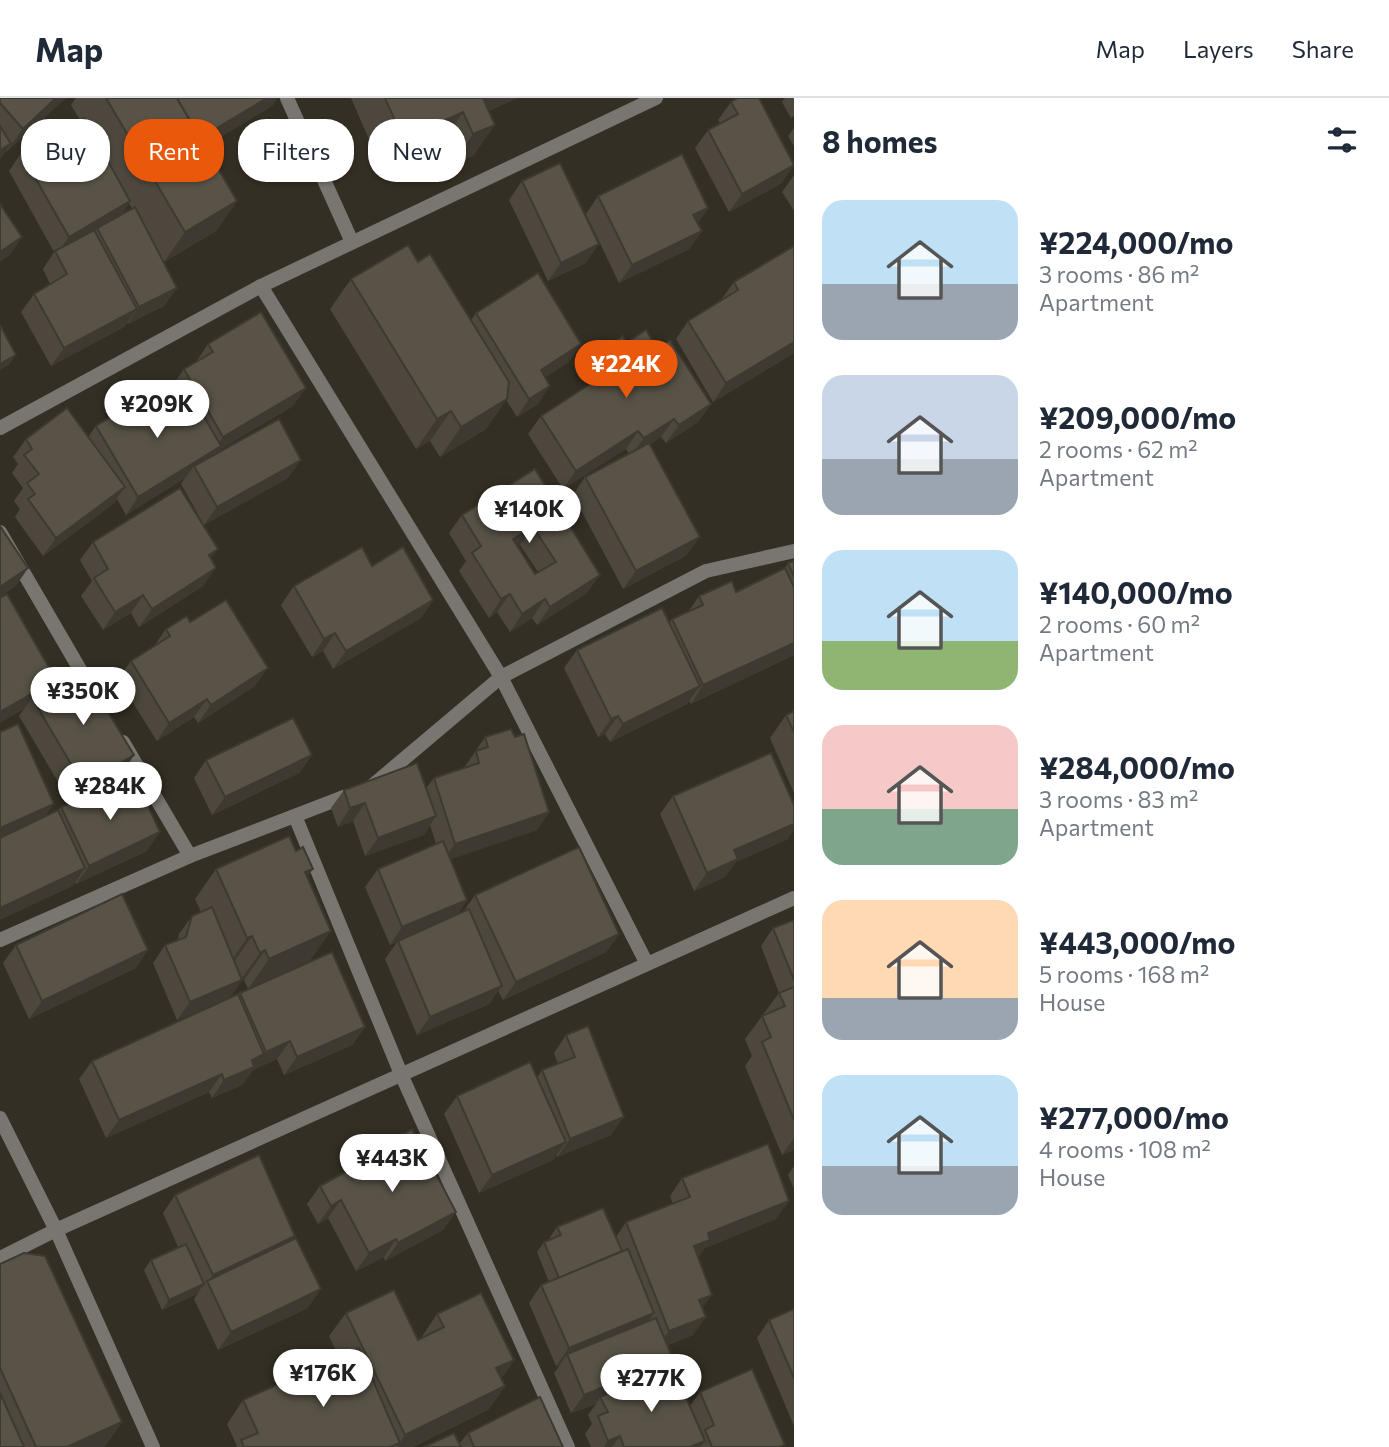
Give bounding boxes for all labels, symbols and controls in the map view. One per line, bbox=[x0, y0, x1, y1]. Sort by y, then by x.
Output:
text: Map bbox=[35, 28, 103, 69]
text: Map bbox=[1096, 34, 1145, 63]
text: Layers bbox=[1183, 34, 1254, 63]
text: Share bbox=[1292, 34, 1354, 63]
chip: Buy bbox=[21, 119, 110, 182]
chip: Rent bbox=[124, 119, 224, 182]
chip: Filters bbox=[238, 119, 354, 182]
chip: New bbox=[368, 119, 466, 182]
icon: filters bbox=[1323, 121, 1361, 159]
text: 8 homes bbox=[822, 122, 938, 159]
text: ¥224,000/mo bbox=[1039, 223, 1233, 260]
icon: home bbox=[878, 228, 962, 312]
text: 3 rooms · 86 m² bbox=[1039, 260, 1199, 288]
text: Apartment bbox=[1039, 288, 1154, 316]
pin: ¥224K bbox=[577, 341, 675, 400]
text: ¥224K bbox=[591, 349, 661, 377]
pin: ¥209K bbox=[108, 380, 206, 440]
text: ¥209K bbox=[120, 389, 194, 417]
text: ¥209,000/mo bbox=[1039, 398, 1236, 435]
icon: home bbox=[878, 403, 962, 487]
text: 2 rooms · 62 m² bbox=[1039, 435, 1198, 463]
text: Apartment bbox=[1039, 463, 1154, 491]
pin: ¥140K bbox=[480, 486, 578, 545]
text: ¥140K bbox=[494, 494, 564, 522]
text: ¥140,000/mo bbox=[1039, 573, 1233, 610]
icon: home bbox=[878, 578, 962, 662]
text: 2 rooms · 60 m² bbox=[1039, 610, 1200, 638]
text: Apartment bbox=[1039, 638, 1154, 666]
pin: ¥350K bbox=[34, 668, 132, 727]
text: ¥350K bbox=[47, 676, 119, 704]
text: ¥284,000/mo bbox=[1039, 748, 1235, 785]
icon: home bbox=[878, 753, 962, 837]
pin: ¥284K bbox=[61, 762, 159, 822]
text: ¥284K bbox=[74, 771, 146, 799]
text: 3 rooms · 83 m² bbox=[1039, 785, 1198, 813]
text: Apartment bbox=[1039, 813, 1154, 841]
text: ¥443,000/mo bbox=[1039, 923, 1235, 960]
icon: home bbox=[878, 928, 962, 1012]
text: 5 rooms · 168 m² bbox=[1039, 960, 1209, 988]
text: House bbox=[1039, 988, 1105, 1016]
text: ¥277,000/mo bbox=[1039, 1098, 1229, 1135]
icon: home bbox=[878, 1103, 962, 1187]
pin: ¥443K bbox=[343, 1134, 441, 1194]
text: 4 rooms · 108 m² bbox=[1039, 1135, 1211, 1163]
text: ¥443K bbox=[356, 1143, 428, 1171]
text: House bbox=[1039, 1163, 1105, 1191]
pin: ¥176K bbox=[274, 1350, 372, 1409]
pin: ¥277K bbox=[602, 1354, 700, 1414]
text: ¥176K bbox=[289, 1358, 357, 1386]
text: ¥277K bbox=[616, 1363, 686, 1391]

